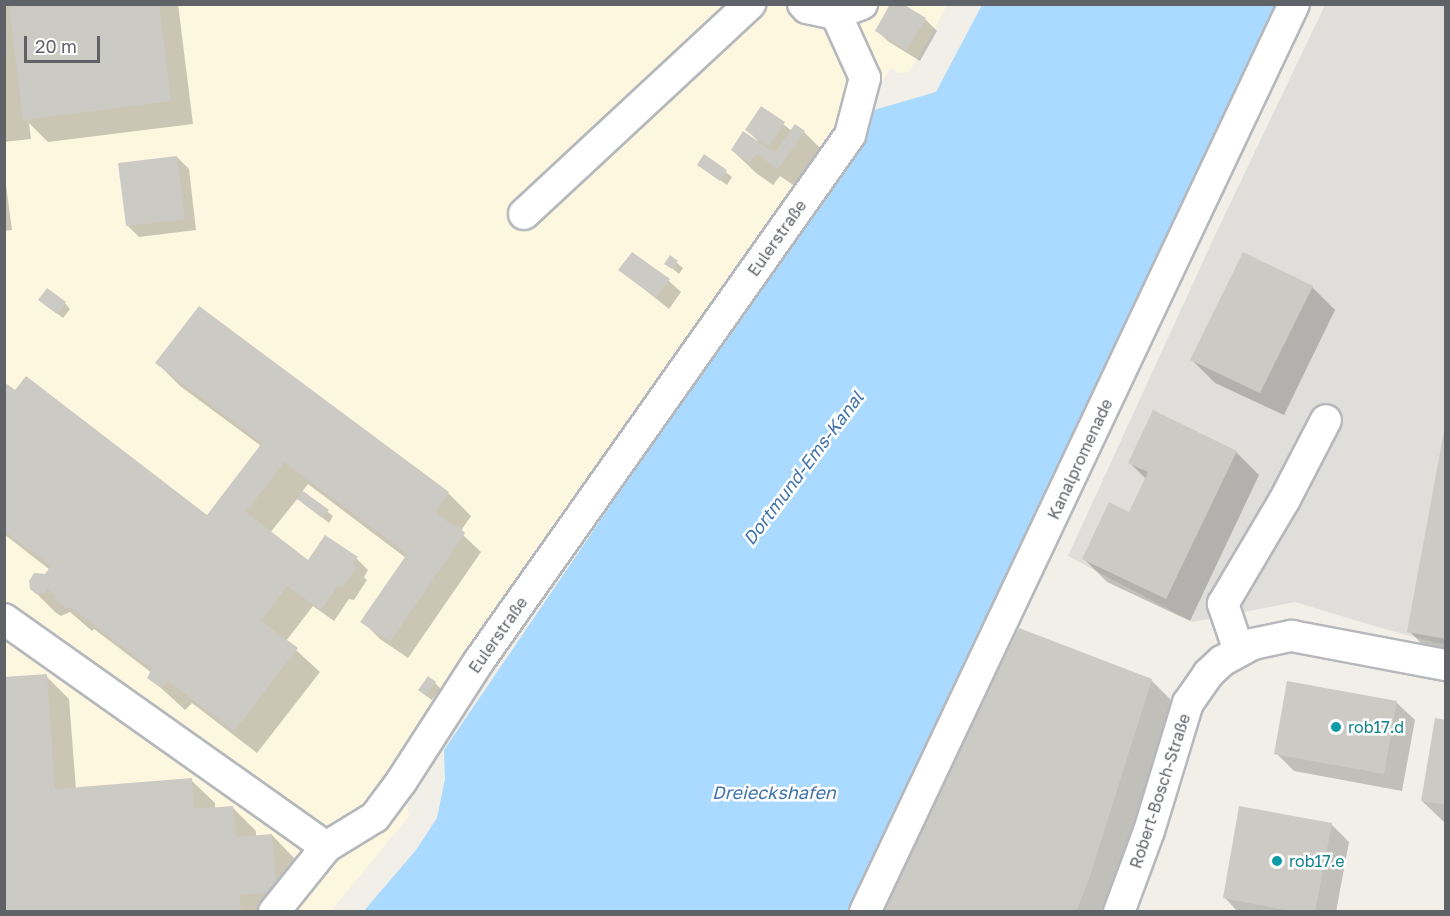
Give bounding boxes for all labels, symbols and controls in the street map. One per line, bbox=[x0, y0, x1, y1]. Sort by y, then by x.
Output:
scale bar bbox=[27, 24, 104, 62]
text: 20 m bbox=[35, 35, 77, 57]
street label: Eulerstraße bbox=[744, 196, 810, 280]
water label: Dortmund-Ems-Kanal bbox=[738, 387, 868, 549]
street label: Kanalpromenade bbox=[1044, 396, 1116, 522]
street label: Eulerstraße bbox=[465, 593, 531, 677]
street label: Robert-Bosch-Straße bbox=[1126, 711, 1194, 871]
place label: rob17.d bbox=[1348, 717, 1404, 737]
marker: rob17.d bbox=[1329, 720, 1343, 734]
water label: Dreieckshafen bbox=[712, 781, 836, 803]
place label: rob17.e bbox=[1289, 851, 1345, 871]
marker: rob17.e bbox=[1270, 854, 1284, 868]

